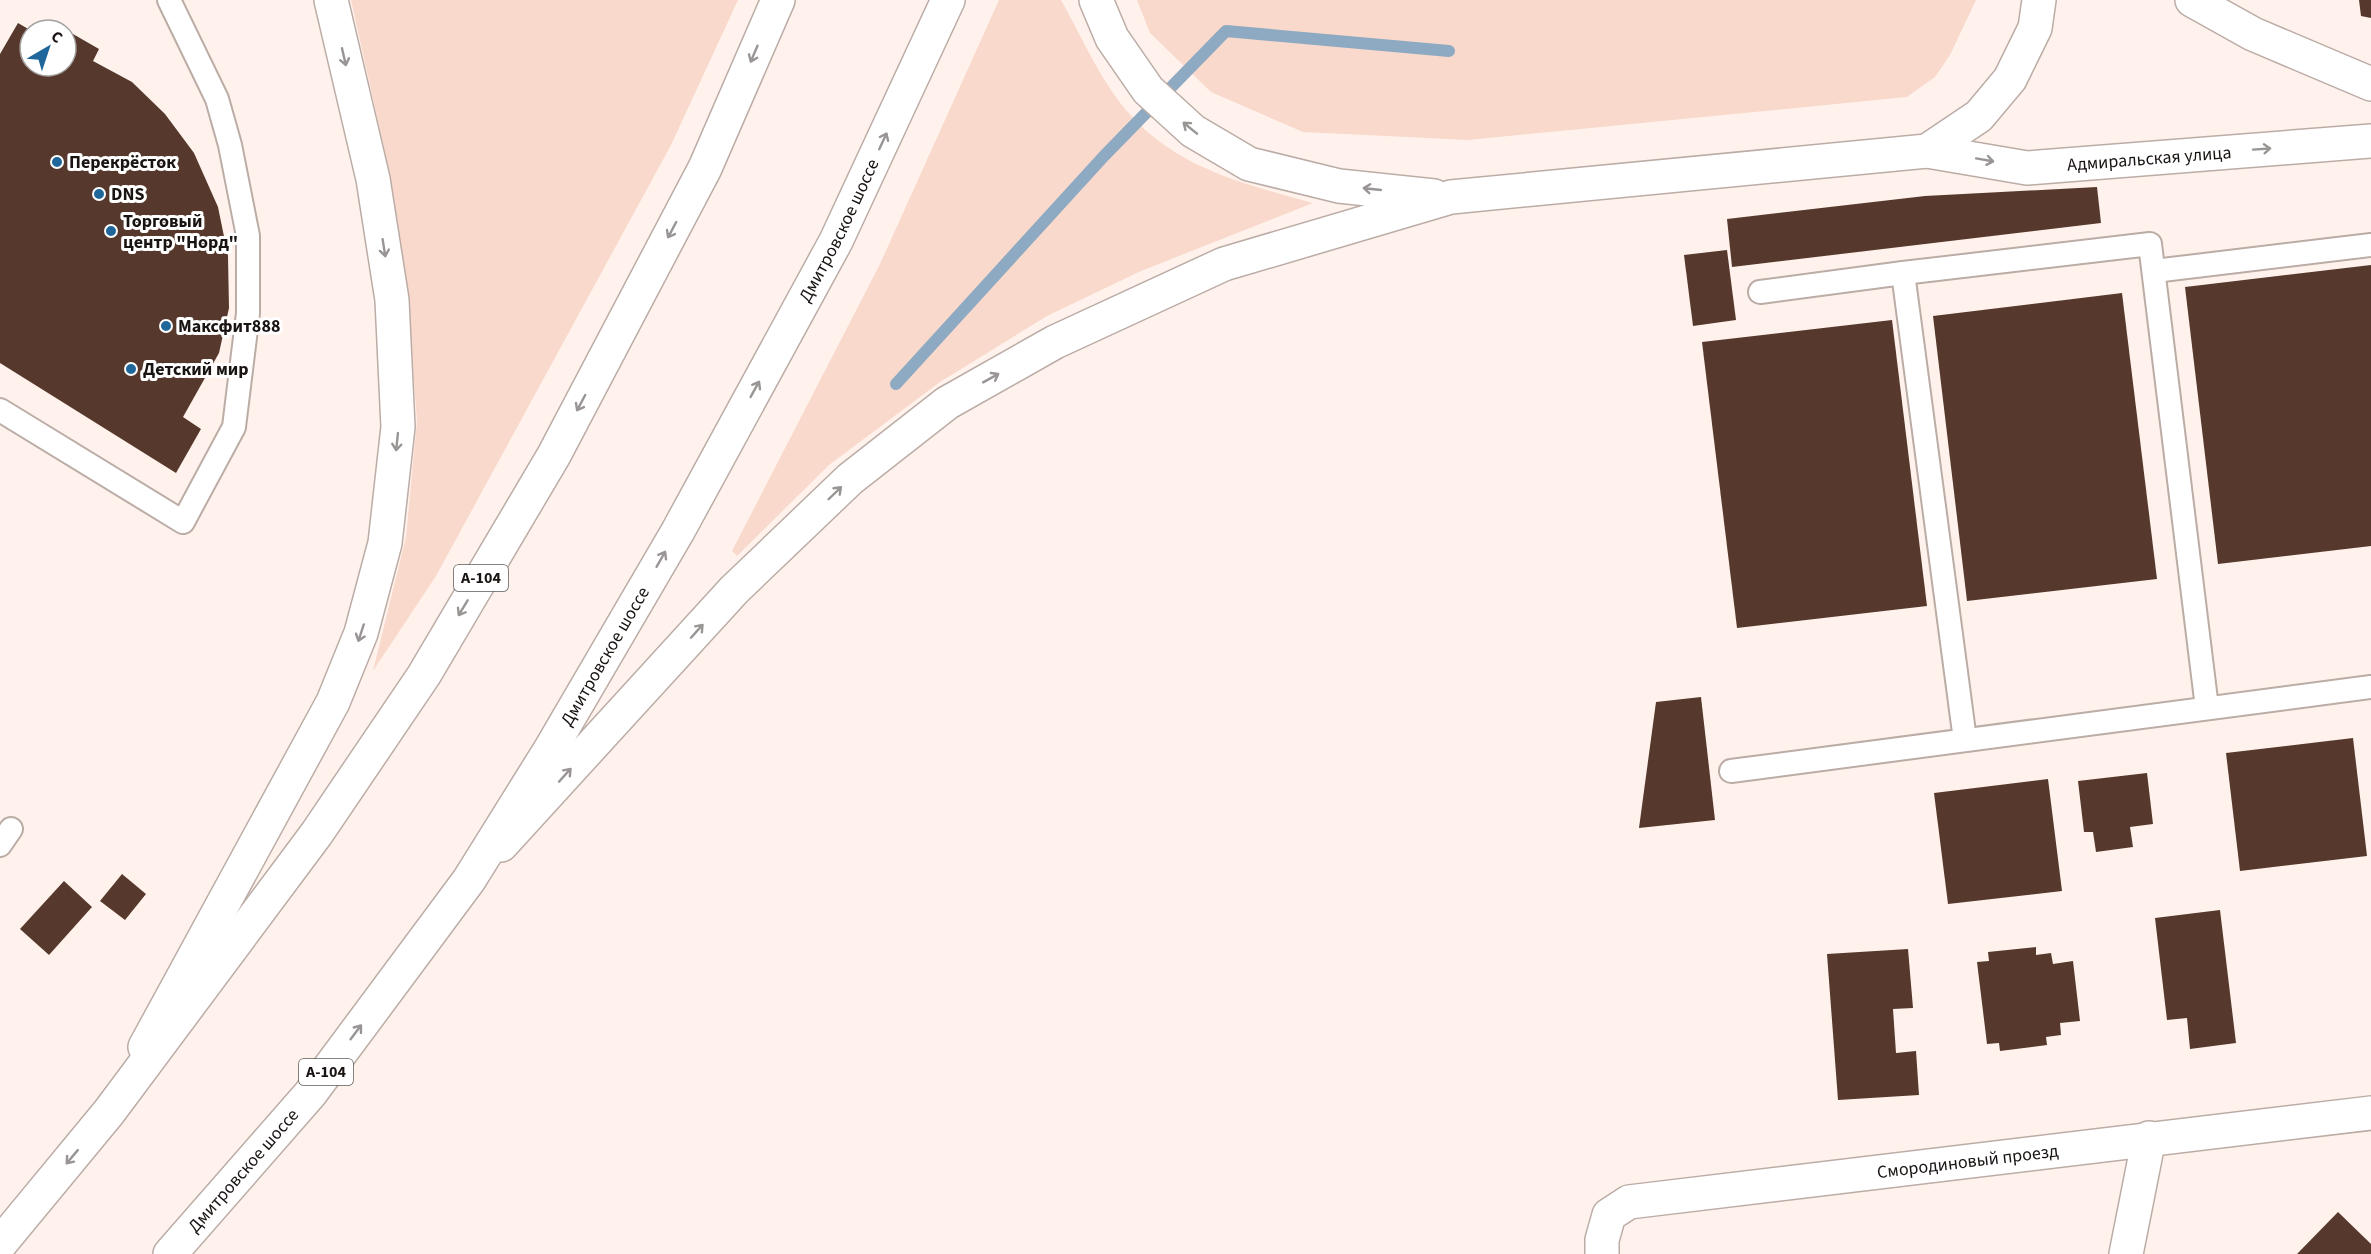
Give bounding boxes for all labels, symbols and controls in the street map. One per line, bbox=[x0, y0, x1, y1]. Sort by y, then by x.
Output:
north arrow bbox=[18, 18, 78, 78]
text: С bbox=[46, 26, 67, 49]
one-way arrow bbox=[748, 44, 760, 62]
one-way arrow bbox=[339, 47, 351, 66]
one-way arrow bbox=[1182, 121, 1198, 134]
one-way arrow bbox=[877, 132, 889, 150]
street label: Адмиральская улица bbox=[2066, 140, 2232, 177]
one-way arrow bbox=[2252, 144, 2272, 155]
place label: Перекрёсток bbox=[69, 150, 176, 175]
marker: Перекрёсток bbox=[50, 155, 64, 169]
street label: Дмитровское шоссе bbox=[792, 155, 885, 307]
one-way arrow bbox=[1974, 155, 1994, 166]
place label: DNS bbox=[111, 182, 144, 207]
one-way arrow bbox=[1362, 184, 1382, 195]
marker: DNS bbox=[92, 187, 106, 201]
place label: Торговый центр "Норд" bbox=[123, 209, 238, 255]
one-way arrow bbox=[666, 221, 677, 239]
marker: Торговый центр "Норд" bbox=[104, 224, 118, 238]
one-way arrow bbox=[379, 237, 390, 257]
place label: Максфит888 bbox=[178, 314, 280, 339]
marker: Максфит888 bbox=[159, 319, 173, 333]
place label: Детский мир bbox=[143, 357, 249, 382]
marker: Детский мир bbox=[124, 362, 138, 376]
one-way arrow bbox=[982, 372, 999, 384]
one-way arrow bbox=[750, 380, 761, 398]
one-way arrow bbox=[575, 394, 587, 412]
one-way arrow bbox=[391, 431, 402, 451]
one-way arrow bbox=[827, 487, 842, 501]
one-way arrow bbox=[655, 551, 667, 568]
road number: А-104 bbox=[454, 565, 508, 591]
street label: Дмитровское шоссе bbox=[554, 582, 655, 730]
one-way arrow bbox=[457, 599, 469, 616]
one-way arrow bbox=[354, 623, 365, 642]
one-way arrow bbox=[690, 623, 704, 638]
one-way arrow bbox=[558, 767, 572, 782]
one-way arrow bbox=[349, 1025, 362, 1041]
road number: А-104 bbox=[299, 1059, 353, 1085]
street label: Дмитровское шоссе bbox=[182, 1103, 304, 1238]
street label: Смородиновый проезд bbox=[1876, 1138, 2060, 1185]
one-way arrow bbox=[65, 1149, 79, 1164]

